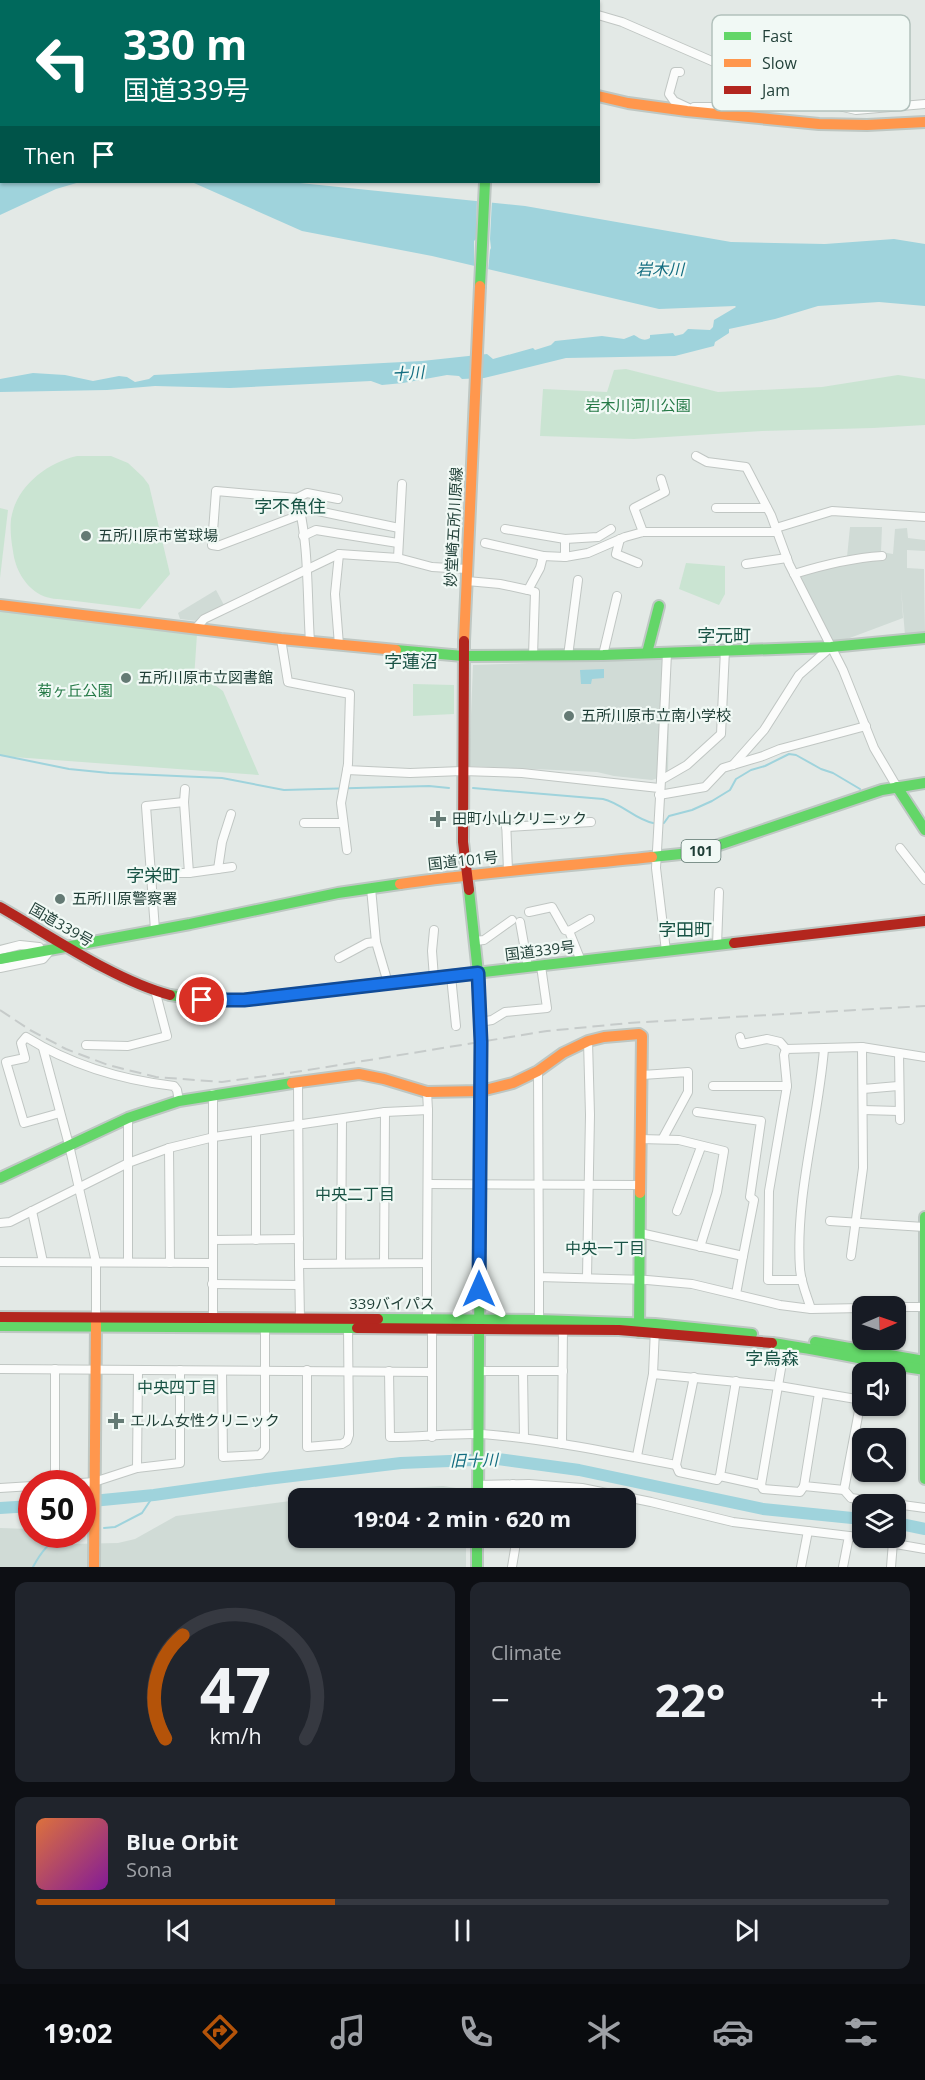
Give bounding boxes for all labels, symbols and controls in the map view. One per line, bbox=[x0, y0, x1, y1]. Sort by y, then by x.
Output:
text: 330 m bbox=[123, 15, 247, 72]
legend bbox=[712, 15, 910, 111]
icon: left bbox=[24, 24, 102, 102]
text: Fast bbox=[762, 25, 793, 47]
text: Slow bbox=[762, 52, 797, 74]
text: 国道339号 bbox=[123, 71, 250, 108]
text: Jam bbox=[760, 79, 790, 101]
icon: arrive bbox=[87, 138, 120, 171]
text: Then bbox=[24, 140, 75, 170]
water label: 岩木川 bbox=[636, 258, 686, 280]
water label: 十川 bbox=[391, 361, 427, 385]
park label: 岩木川河川公園 bbox=[585, 395, 691, 415]
street label: 妙堂崎五所川原線 bbox=[440, 466, 466, 587]
district label: 字不魚住 bbox=[254, 494, 326, 518]
place label: 五所川原市営球場 bbox=[98, 525, 218, 545]
marker: 五所川原市営球場 bbox=[79, 529, 93, 543]
district label: 字元町 bbox=[697, 623, 751, 647]
district label: 字蓮沼 bbox=[384, 649, 438, 673]
place label: 五所川原市立図書館 bbox=[138, 667, 273, 687]
marker: 五所川原市立図書館 bbox=[119, 671, 133, 685]
park label: 菊ヶ丘公園 bbox=[37, 680, 113, 700]
place label: 五所川原市立南小学校 bbox=[581, 705, 731, 725]
marker: 五所川原市立南小学校 bbox=[562, 709, 576, 723]
place label: 田町小山クリニック bbox=[452, 808, 587, 828]
marker: 田町小山クリニック bbox=[429, 810, 447, 828]
road number: 101 bbox=[682, 840, 720, 862]
street label: 国道101号 bbox=[427, 846, 499, 874]
district label: 字栄町 bbox=[126, 863, 180, 887]
place label: 五所川原警察署 bbox=[72, 888, 177, 908]
marker: 五所川原警察署 bbox=[53, 892, 67, 906]
street label: 国道339号 bbox=[26, 898, 97, 950]
district label: 字田町 bbox=[658, 917, 712, 941]
street label: 国道339号 bbox=[504, 936, 576, 964]
pin bbox=[176, 974, 227, 1025]
icon: arrive bbox=[185, 983, 218, 1016]
district label: 中央二丁目 bbox=[315, 1183, 395, 1205]
district label: 中央一丁目 bbox=[565, 1237, 645, 1259]
position arrow bbox=[447, 1257, 511, 1321]
street label: 339バイパス bbox=[349, 1293, 435, 1313]
north arrow bbox=[852, 1296, 906, 1350]
map controls bbox=[852, 1296, 906, 1548]
district label: 字烏森 bbox=[745, 1346, 799, 1370]
button: sound bbox=[852, 1362, 906, 1416]
district label: 中央四丁目 bbox=[137, 1376, 217, 1398]
place label: エルム女性クリニック bbox=[130, 1410, 280, 1430]
marker: エルム女性クリニック bbox=[107, 1412, 125, 1430]
button: search bbox=[852, 1428, 906, 1482]
water label: 旧十川 bbox=[450, 1449, 500, 1471]
speed limit sign: 50 bbox=[18, 1470, 96, 1548]
button: layers bbox=[852, 1494, 906, 1548]
text: 19:04 · 2 min · 620 m bbox=[353, 1503, 571, 1533]
text: Climate bbox=[491, 1639, 562, 1666]
text: 47 bbox=[199, 1646, 271, 1731]
text: 22° bbox=[655, 1669, 725, 1730]
text: − bbox=[491, 1677, 510, 1722]
text: + bbox=[870, 1677, 889, 1722]
text: km/h bbox=[209, 1721, 261, 1750]
text: Blue Orbit bbox=[126, 1826, 238, 1856]
text: Sona bbox=[126, 1856, 172, 1883]
icon: previous bbox=[162, 1914, 195, 1947]
icon: pause bbox=[446, 1914, 479, 1947]
icon: next bbox=[730, 1914, 763, 1947]
icon: directions bbox=[199, 2011, 241, 2053]
icon: music bbox=[327, 2011, 369, 2053]
icon: phone bbox=[455, 2011, 497, 2053]
icon: climate bbox=[583, 2011, 625, 2053]
icon: car bbox=[712, 2011, 754, 2053]
icon: filters bbox=[840, 2011, 882, 2053]
text: 19:02 bbox=[43, 2014, 113, 2051]

